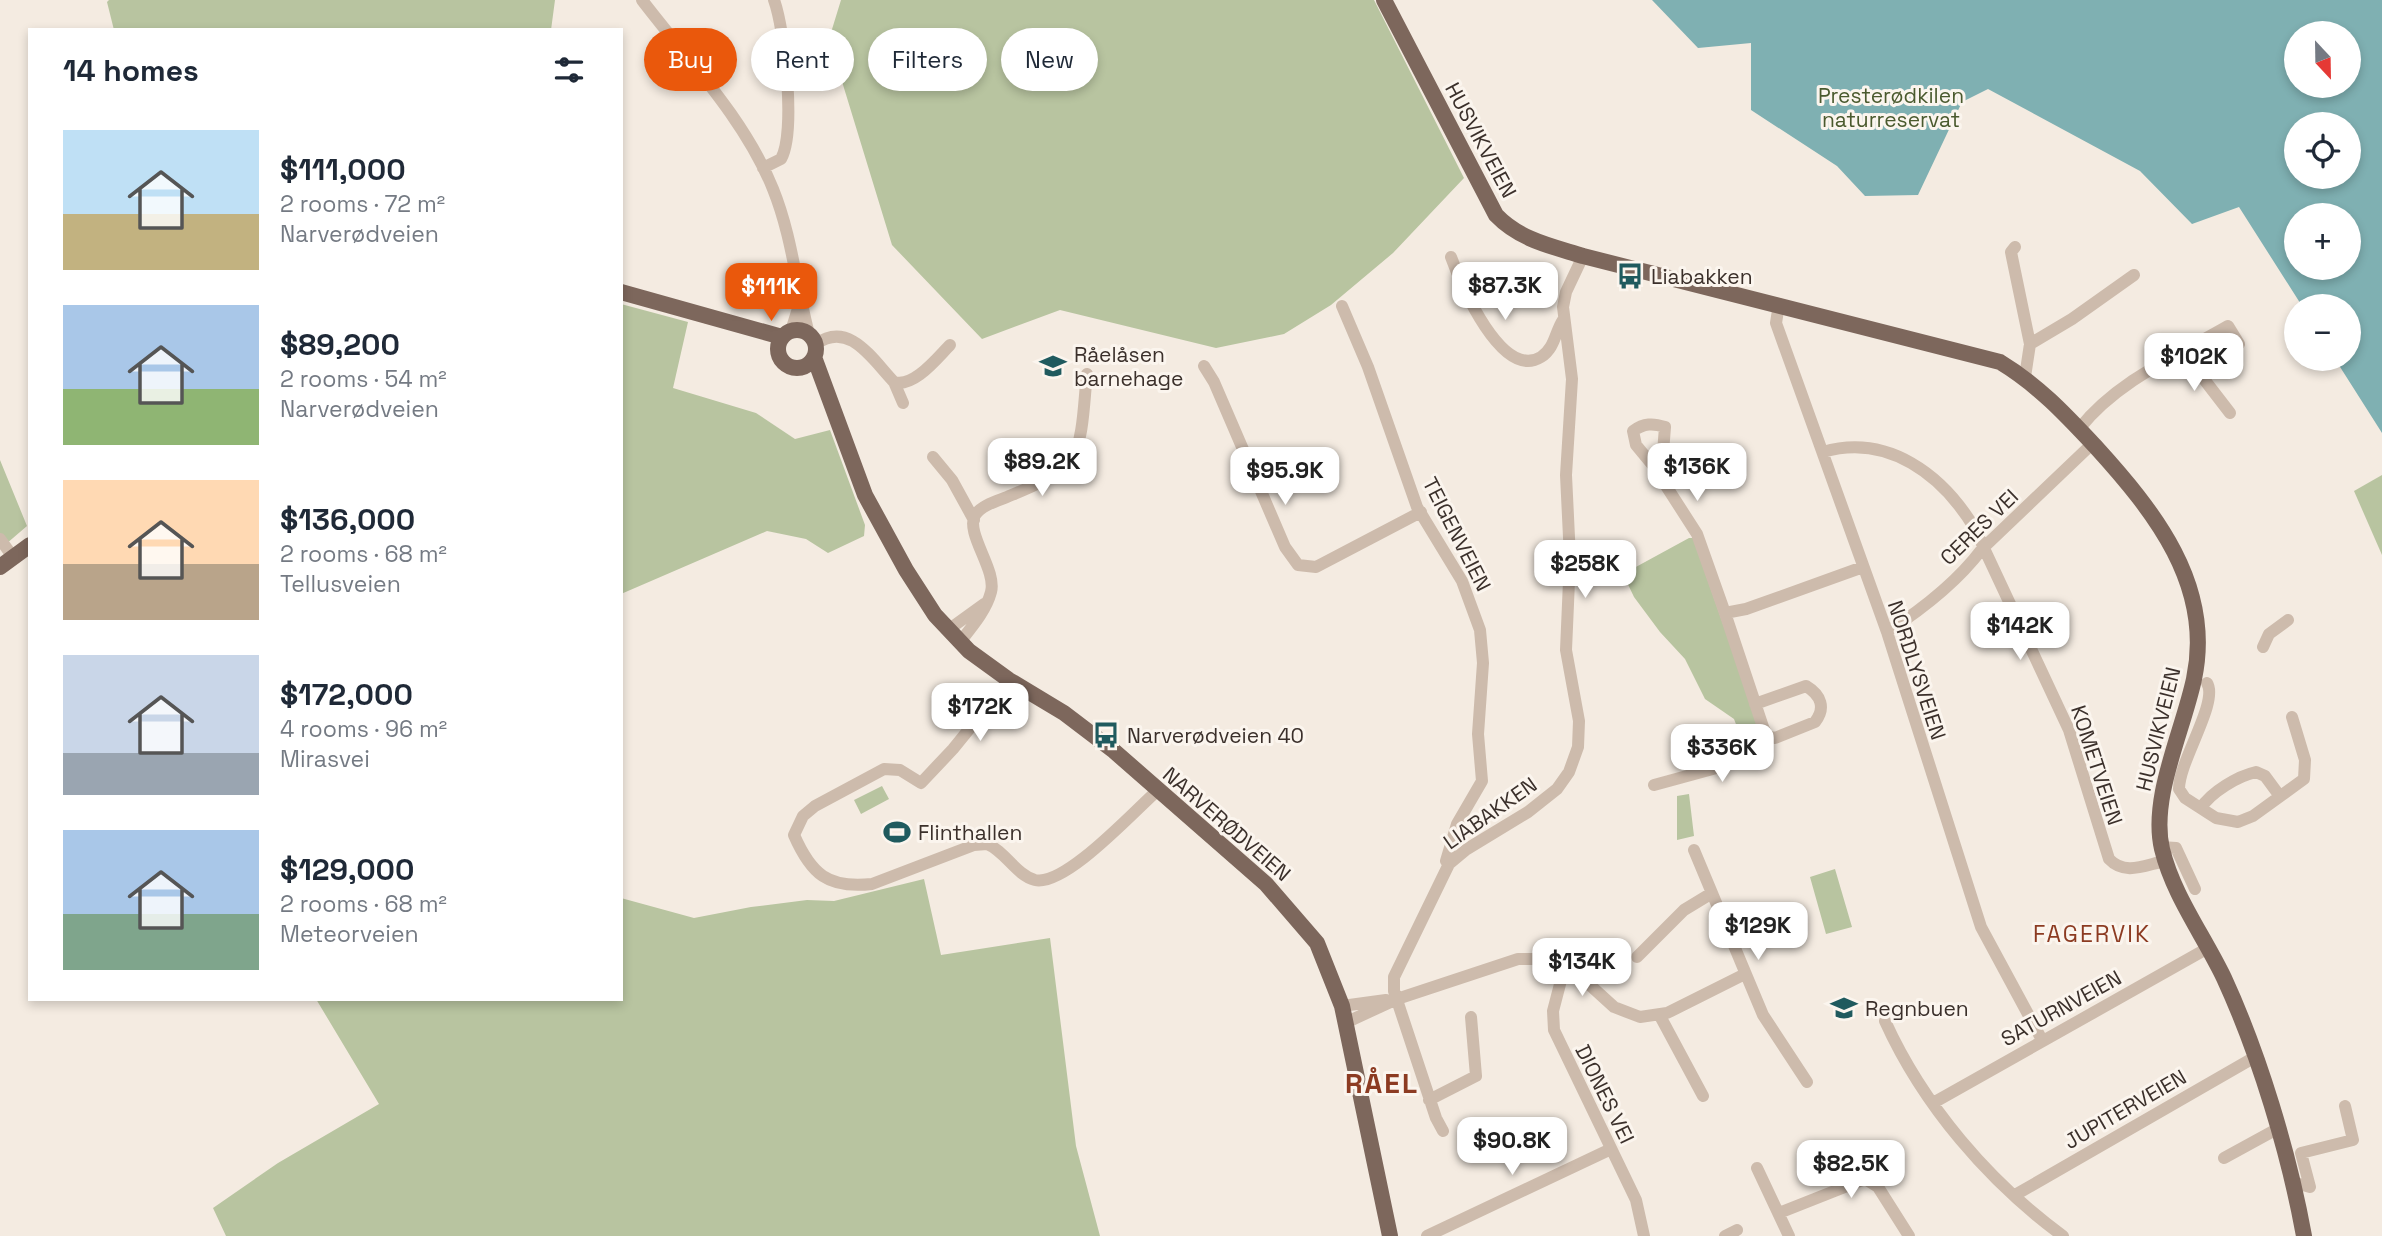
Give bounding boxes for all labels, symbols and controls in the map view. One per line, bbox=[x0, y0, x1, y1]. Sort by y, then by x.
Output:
north arrow bbox=[2284, 21, 2361, 98]
map controls bbox=[2284, 21, 2361, 371]
chip: Buy bbox=[644, 28, 737, 91]
chip: Rent bbox=[751, 28, 854, 91]
chip: Filters bbox=[868, 28, 987, 91]
chip: New bbox=[1001, 28, 1098, 91]
text: 14 homes bbox=[63, 51, 199, 90]
icon: filters bbox=[550, 51, 588, 89]
street label: HUSVIKVEIEN bbox=[1439, 78, 1523, 202]
park label: Presterødkilen naturreservat bbox=[1818, 82, 1964, 133]
button: locate bbox=[2284, 112, 2361, 189]
text: $111,000 bbox=[280, 150, 406, 189]
icon: home bbox=[119, 158, 203, 242]
text: 2 rooms · 72 m² bbox=[280, 189, 445, 219]
button: + bbox=[2284, 203, 2361, 280]
text: Narverødveien bbox=[280, 219, 439, 249]
bus stop icon: Liabakken bbox=[1615, 261, 1645, 291]
pin: $87.3K bbox=[1448, 262, 1562, 322]
place label: Liabakken bbox=[1651, 263, 1753, 290]
pin: $111K bbox=[722, 264, 820, 323]
text: $87.3K bbox=[1468, 270, 1542, 300]
text: $111K bbox=[741, 271, 801, 301]
button: − bbox=[2284, 294, 2361, 371]
text: $89,200 bbox=[280, 325, 400, 364]
icon: home bbox=[119, 333, 203, 417]
pin: $102K bbox=[2145, 334, 2243, 393]
place label: Råelåsen barnehage bbox=[1074, 341, 1183, 392]
text: $102K bbox=[2160, 341, 2228, 371]
school or university icon: Råelåsen barnehage bbox=[1038, 351, 1068, 381]
text: 2 rooms · 54 m² bbox=[280, 364, 447, 394]
text: Narverødveien bbox=[280, 394, 439, 424]
pin: $89.2K bbox=[985, 438, 1099, 498]
pin: $136K bbox=[1648, 444, 1746, 503]
text: $89.2K bbox=[1004, 446, 1080, 476]
pin: $95.9K bbox=[1228, 448, 1342, 507]
text: $136K bbox=[1664, 451, 1730, 481]
text: $95.9K bbox=[1246, 455, 1324, 485]
street label: TEIGENVEIEN bbox=[1417, 472, 1497, 596]
street label: CERES VEI bbox=[1934, 483, 2024, 571]
text: $136,000 bbox=[280, 500, 415, 539]
icon: home bbox=[119, 508, 203, 592]
text: 2 rooms · 68 m² bbox=[280, 539, 447, 569]
pin: $258K bbox=[1536, 540, 1634, 600]
text: $258K bbox=[1550, 548, 1620, 578]
text: Tellusveien bbox=[280, 569, 401, 599]
street label: NORDLYSVEIEN bbox=[1882, 597, 1952, 743]
pin: $142K bbox=[1971, 602, 2069, 662]
text: $142K bbox=[1986, 610, 2054, 640]
street label: HUSVIKVEIEN bbox=[2130, 664, 2186, 794]
text: $172,000 bbox=[280, 675, 413, 714]
icon: home bbox=[119, 683, 203, 767]
pin: $172K bbox=[931, 684, 1029, 743]
text: $172K bbox=[947, 691, 1013, 721]
street label: KOMETVEIEN bbox=[2065, 702, 2129, 828]
text: 4 rooms · 96 m² bbox=[280, 714, 447, 744]
bus stop icon: Narverødveien 40 bbox=[1091, 720, 1121, 750]
place label: Narverødveien 40 bbox=[1127, 722, 1304, 749]
pin: $336K bbox=[1673, 724, 1771, 784]
text: $336K bbox=[1687, 732, 1757, 762]
text: Mirasvei bbox=[280, 744, 370, 774]
street label: NARVERØDVEIEN bbox=[1157, 761, 1297, 887]
street label: LIABAKKEN bbox=[1438, 771, 1542, 855]
sports icon: Flinthallen bbox=[882, 817, 912, 847]
place label: Flinthallen bbox=[918, 819, 1022, 846]
text: $129,000 bbox=[280, 850, 414, 889]
icon: home bbox=[119, 858, 203, 942]
text: 2 rooms · 68 m² bbox=[280, 889, 447, 919]
pin: $129K bbox=[1709, 902, 1807, 962]
text: $129K bbox=[1725, 910, 1791, 940]
text: Meteorveien bbox=[280, 919, 419, 949]
district label: FAGERVIK bbox=[2033, 919, 2151, 949]
pin: $134K bbox=[1533, 939, 1631, 998]
text: $134K bbox=[1548, 946, 1616, 976]
street label: SATURNVEIEN bbox=[1996, 964, 2126, 1052]
school or university icon: Regnbuen bbox=[1829, 993, 1859, 1023]
place label: Regnbuen bbox=[1865, 995, 1969, 1022]
street label: DIONES VEI bbox=[1569, 1040, 1641, 1148]
street label: JUPITERVEIEN bbox=[2059, 1063, 2191, 1155]
district label: RÅEL bbox=[1345, 1065, 1419, 1101]
pin: $90.8K bbox=[1455, 1118, 1569, 1177]
text: $90.8K bbox=[1473, 1125, 1551, 1155]
pin: $82.5K bbox=[1794, 1140, 1908, 1200]
text: $82.5K bbox=[1813, 1148, 1889, 1178]

